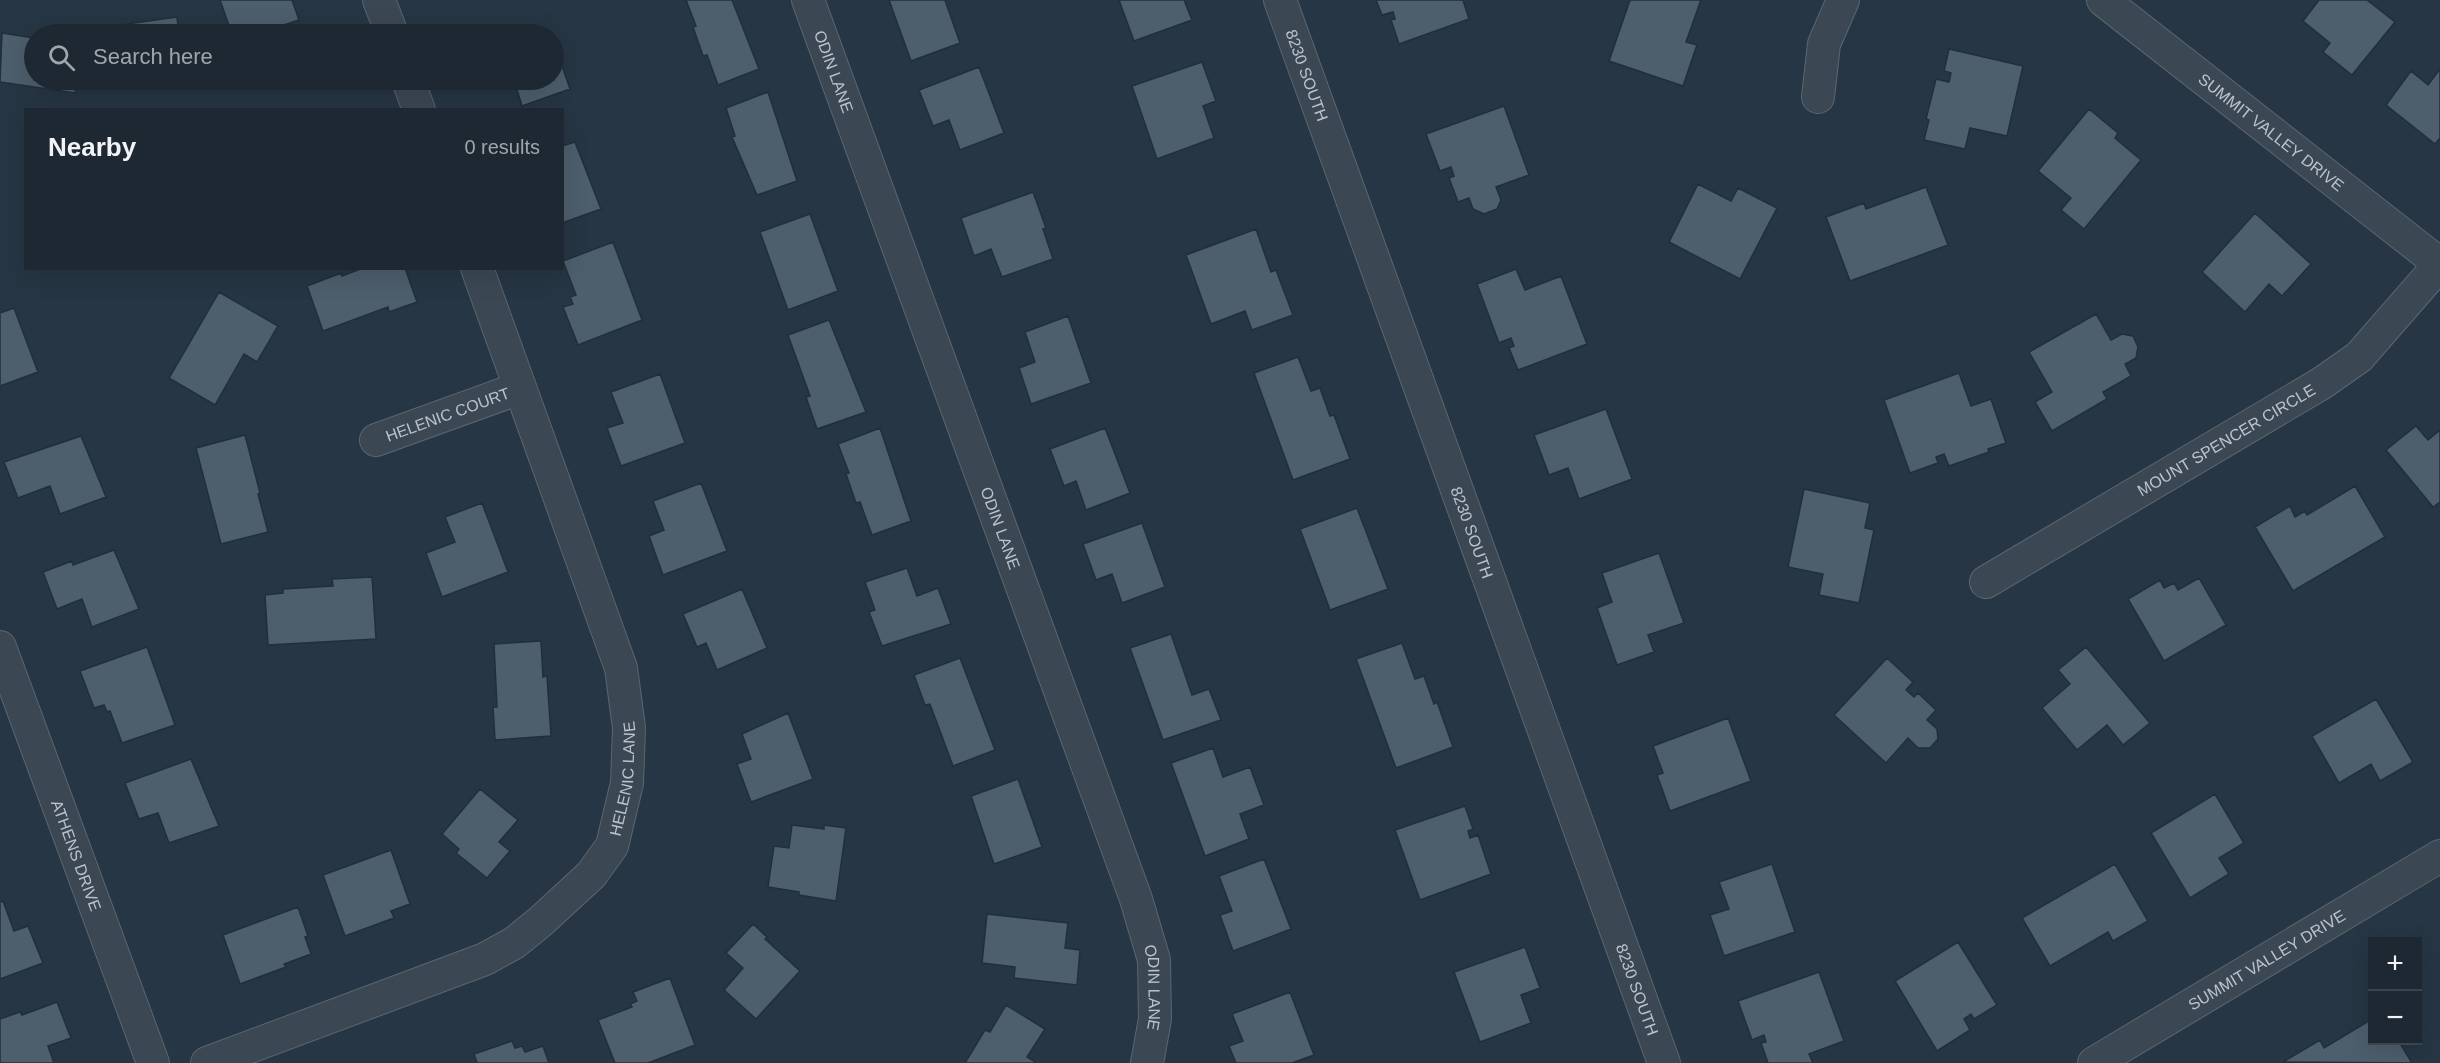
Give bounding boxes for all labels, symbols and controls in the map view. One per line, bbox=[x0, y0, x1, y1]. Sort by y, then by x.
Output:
search box bbox=[24, 24, 564, 90]
street label: 8230 SOUTH bbox=[1282, 27, 1331, 123]
street label: ODIN LANE bbox=[811, 28, 856, 115]
icon: search bbox=[45, 41, 78, 74]
text: Search here bbox=[93, 44, 213, 69]
street label: SUMMIT VALLEY DRIVE bbox=[2195, 70, 2347, 194]
text: Nearby bbox=[48, 132, 136, 162]
text: 0 results bbox=[464, 136, 540, 158]
street label: MOUNT SPENCER CIRCLE bbox=[2134, 381, 2318, 499]
street label: HELENIC COURT bbox=[383, 384, 512, 445]
street label: 8230 SOUTH bbox=[1448, 484, 1496, 581]
street label: ODIN LANE bbox=[977, 485, 1023, 572]
street label: HELENIC LANE bbox=[607, 720, 638, 838]
street label: ATHENS DRIVE bbox=[48, 798, 104, 913]
street label: SUMMIT VALLEY DRIVE bbox=[2185, 907, 2348, 1014]
map controls bbox=[2368, 937, 2422, 1045]
button: + bbox=[2368, 937, 2422, 991]
street label: 8230 SOUTH bbox=[1613, 942, 1661, 1038]
street label: ODIN LANE bbox=[1141, 943, 1163, 1032]
button: − bbox=[2368, 991, 2422, 1045]

